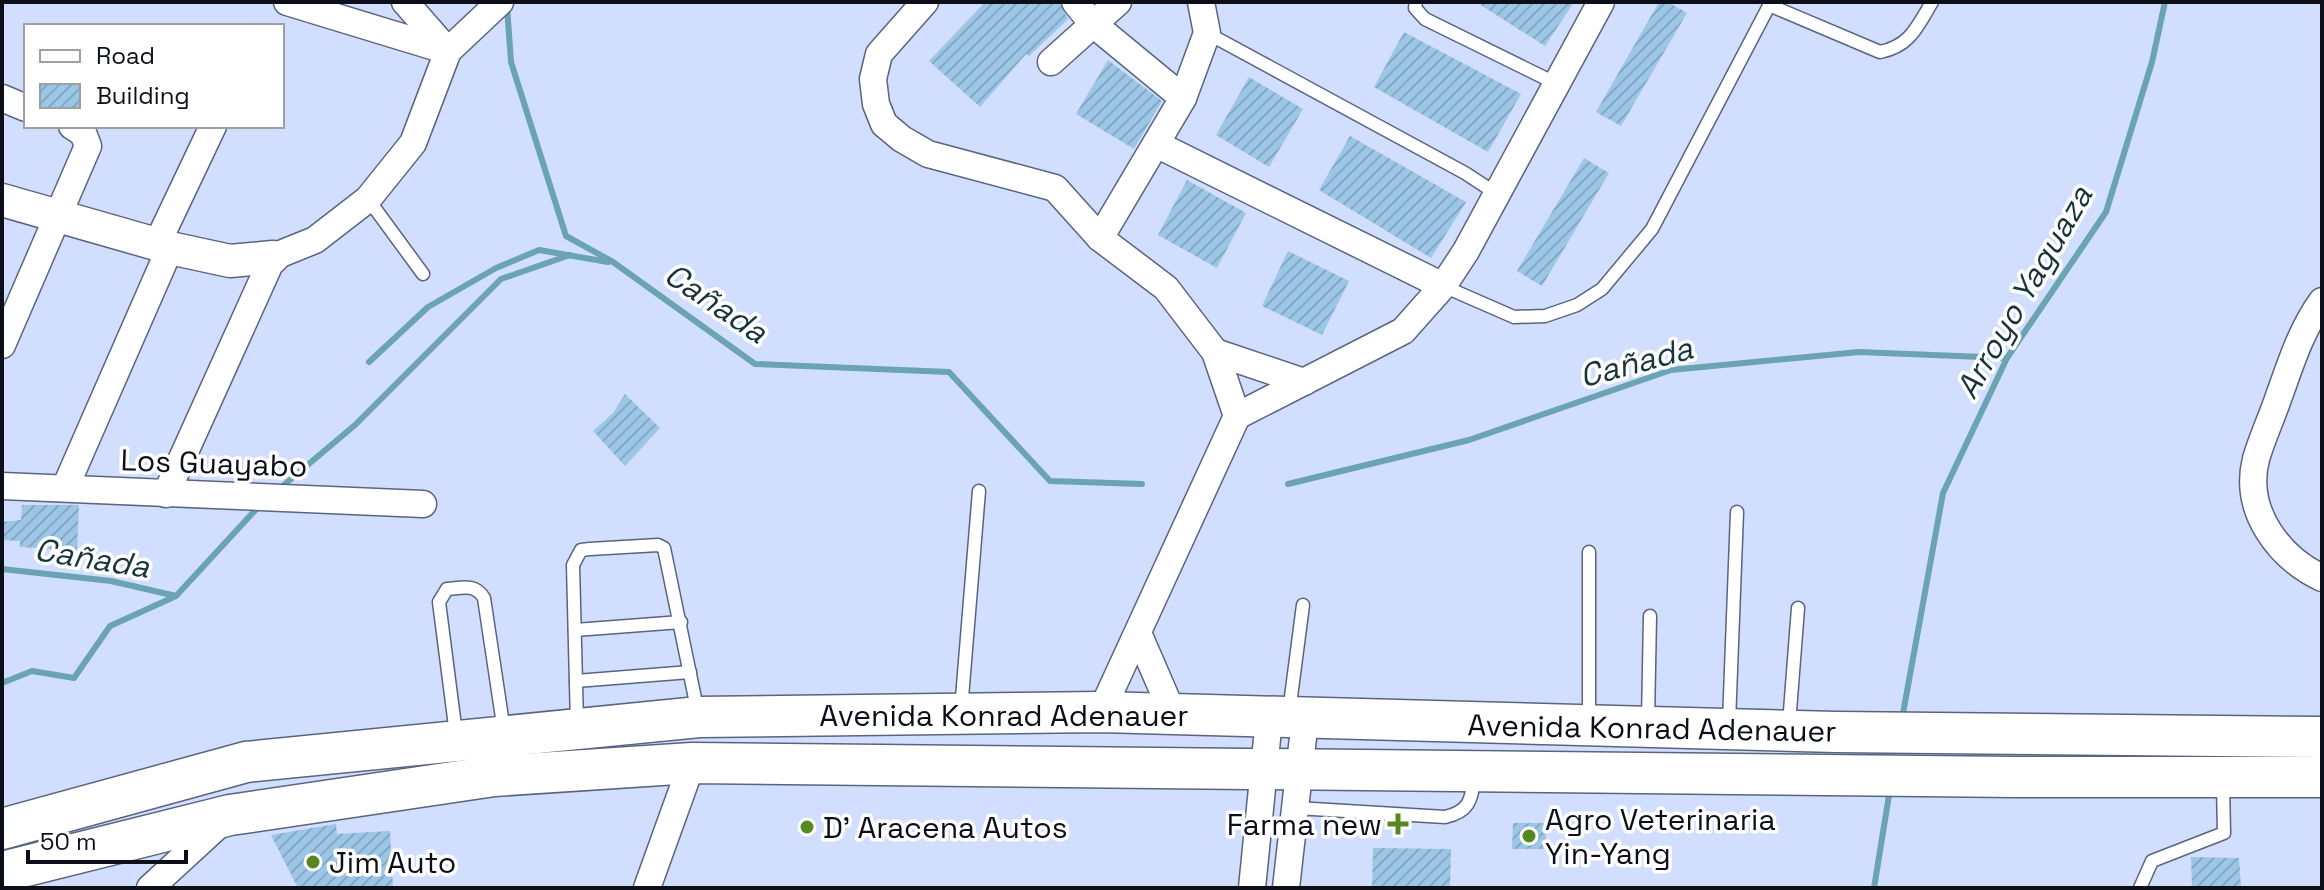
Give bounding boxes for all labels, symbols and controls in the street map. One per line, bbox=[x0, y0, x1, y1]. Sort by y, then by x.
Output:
legend bbox=[24, 24, 284, 128]
text: Road bbox=[96, 40, 155, 71]
text: Building bbox=[96, 80, 190, 111]
water label: Arroyo Yaguaza bbox=[1947, 178, 2101, 406]
water label: Cañada bbox=[657, 254, 776, 352]
water label: Cañada bbox=[1575, 328, 1698, 396]
street label: Los Guayabo bbox=[120, 440, 308, 486]
water label: Cañada bbox=[32, 529, 153, 587]
street label: Avenida Konrad Adenauer bbox=[819, 696, 1189, 735]
street label: Avenida Konrad Adenauer bbox=[1467, 705, 1837, 751]
place label: Agro Veterinaria Yin-Yang bbox=[1545, 800, 1776, 873]
place label: Farma new bbox=[1227, 805, 1382, 844]
place label: D' Aracena Autos bbox=[823, 808, 1068, 847]
scale bar bbox=[28, 814, 186, 864]
marker: Farma new bbox=[1389, 815, 1407, 833]
marker: D' Aracena Autos bbox=[798, 818, 816, 836]
text: 50 m bbox=[40, 826, 97, 857]
marker: Agro Veterinaria Yin-Yang bbox=[1520, 827, 1538, 845]
place label: Jim Auto bbox=[329, 843, 456, 882]
marker: Jim Auto bbox=[304, 853, 322, 871]

